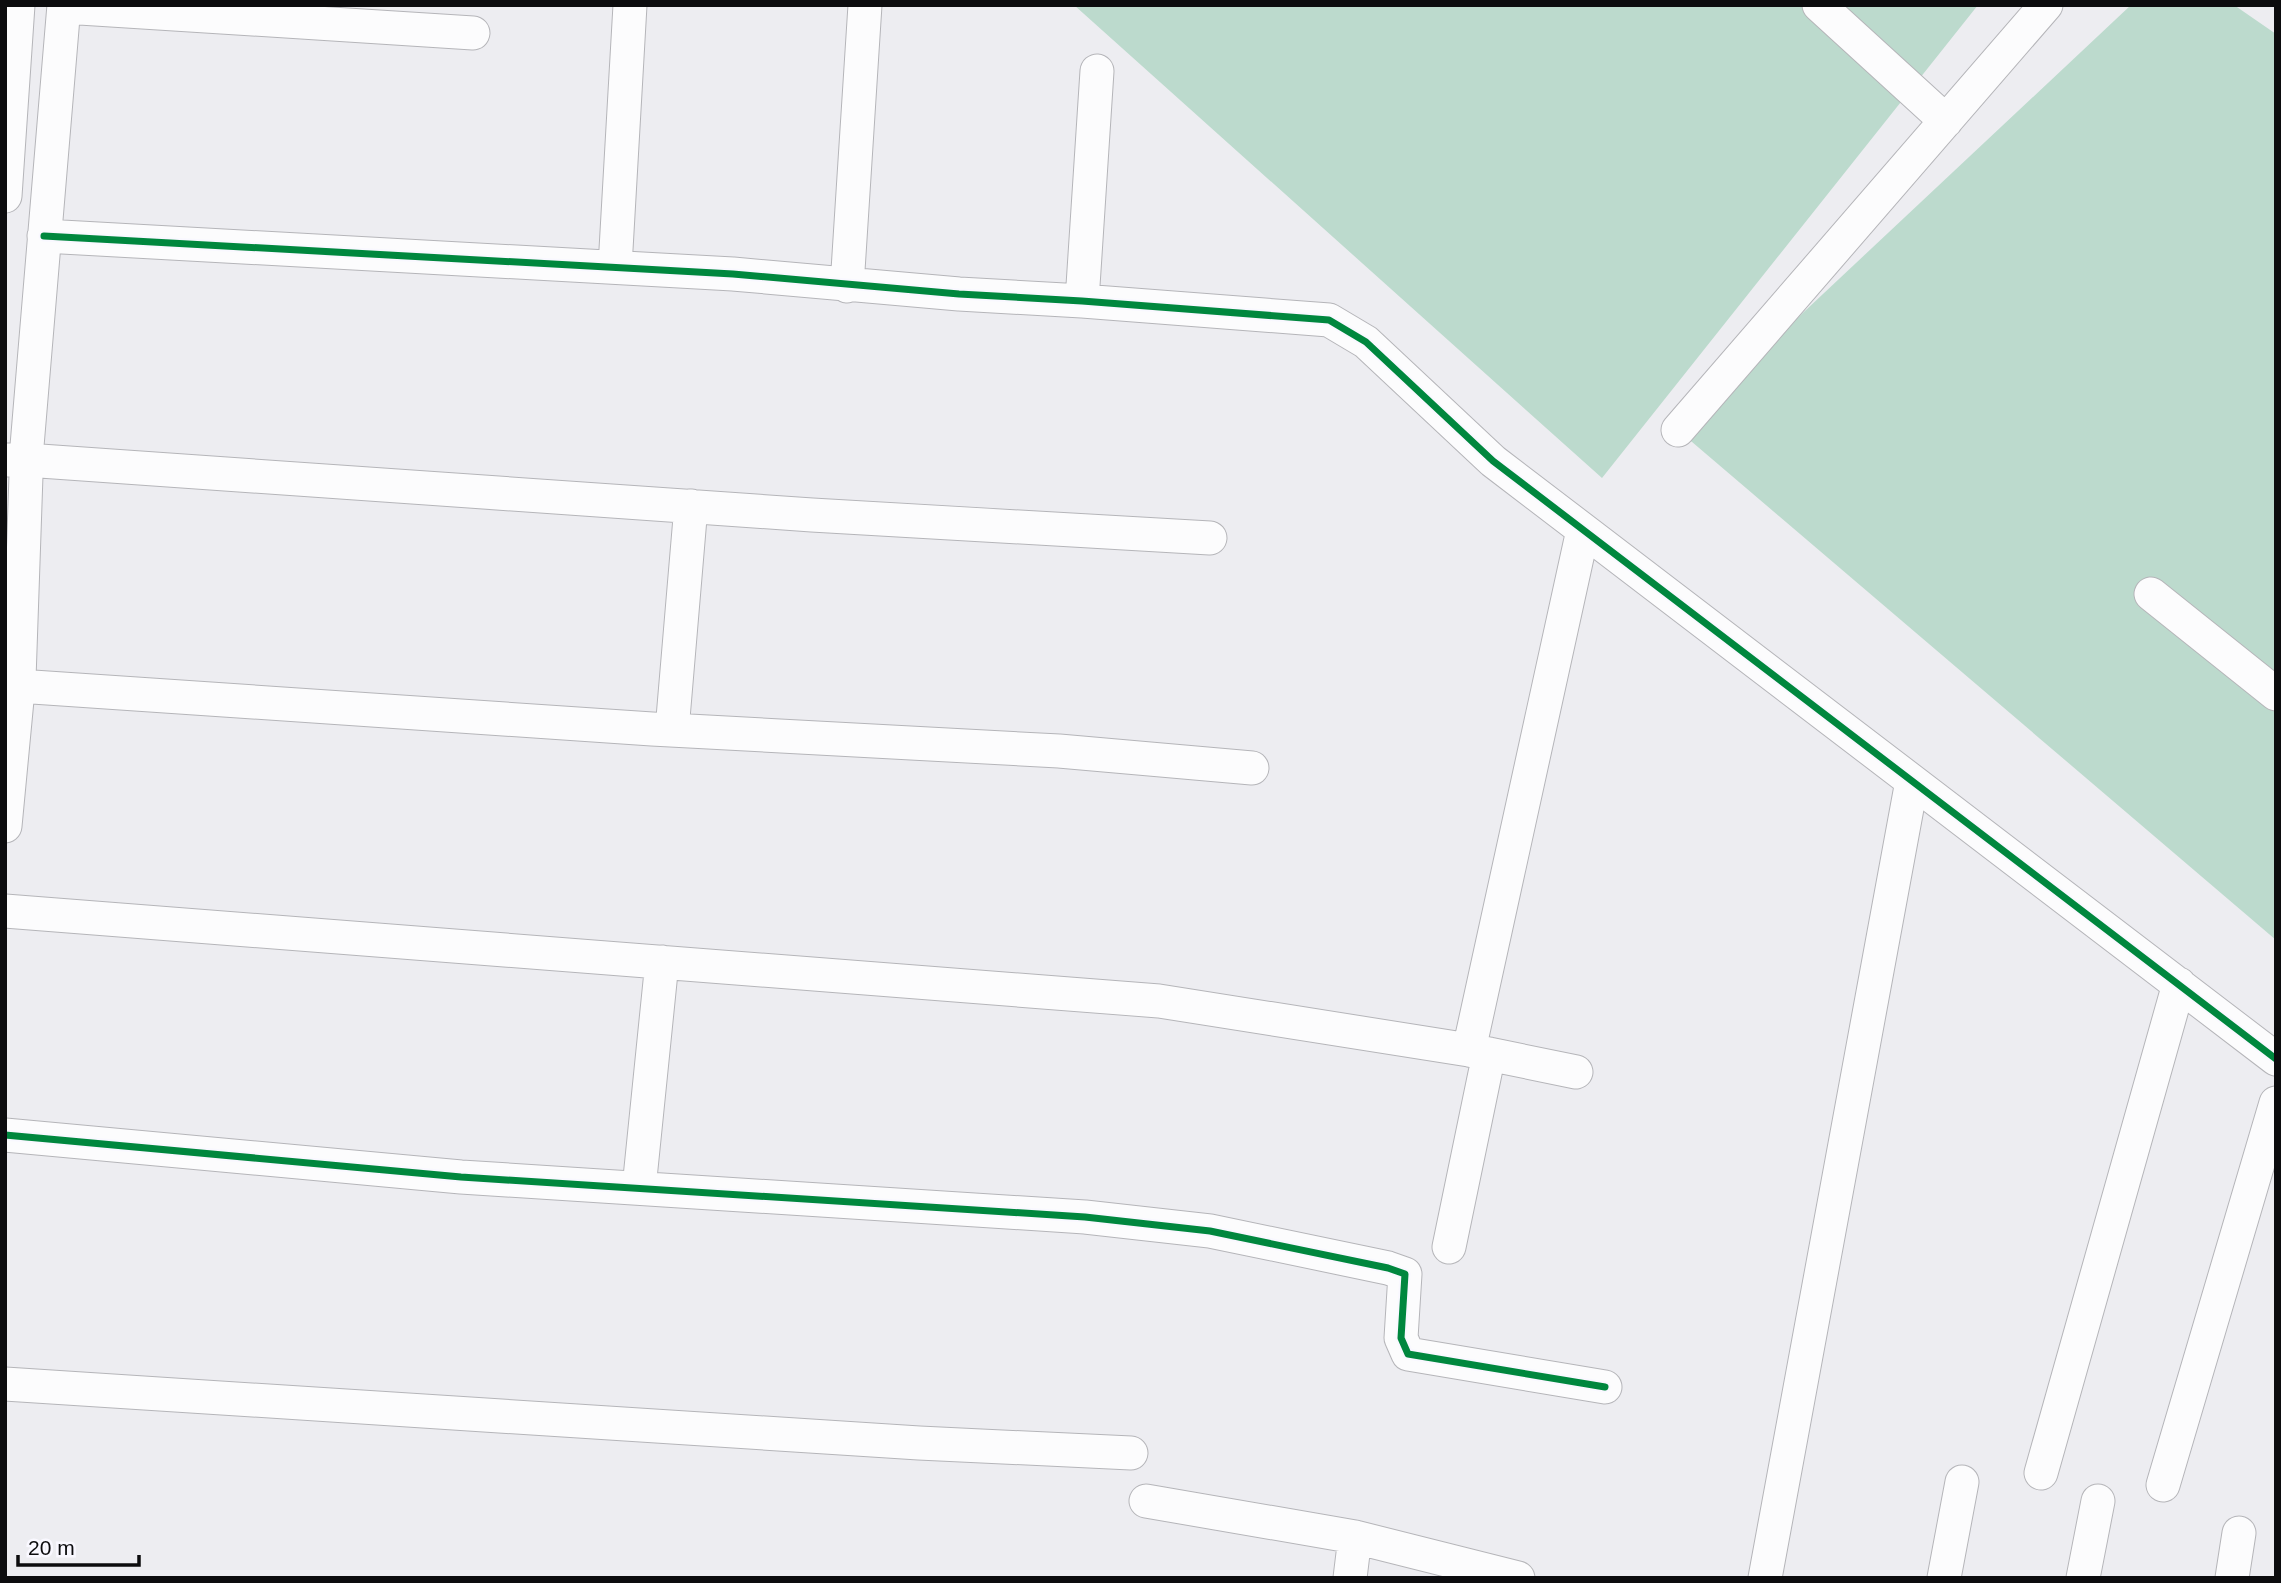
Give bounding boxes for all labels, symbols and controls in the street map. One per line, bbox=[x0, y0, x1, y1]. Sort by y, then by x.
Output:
scale bar bbox=[18, 1524, 138, 1568]
text: 20 m bbox=[28, 1536, 75, 1559]

